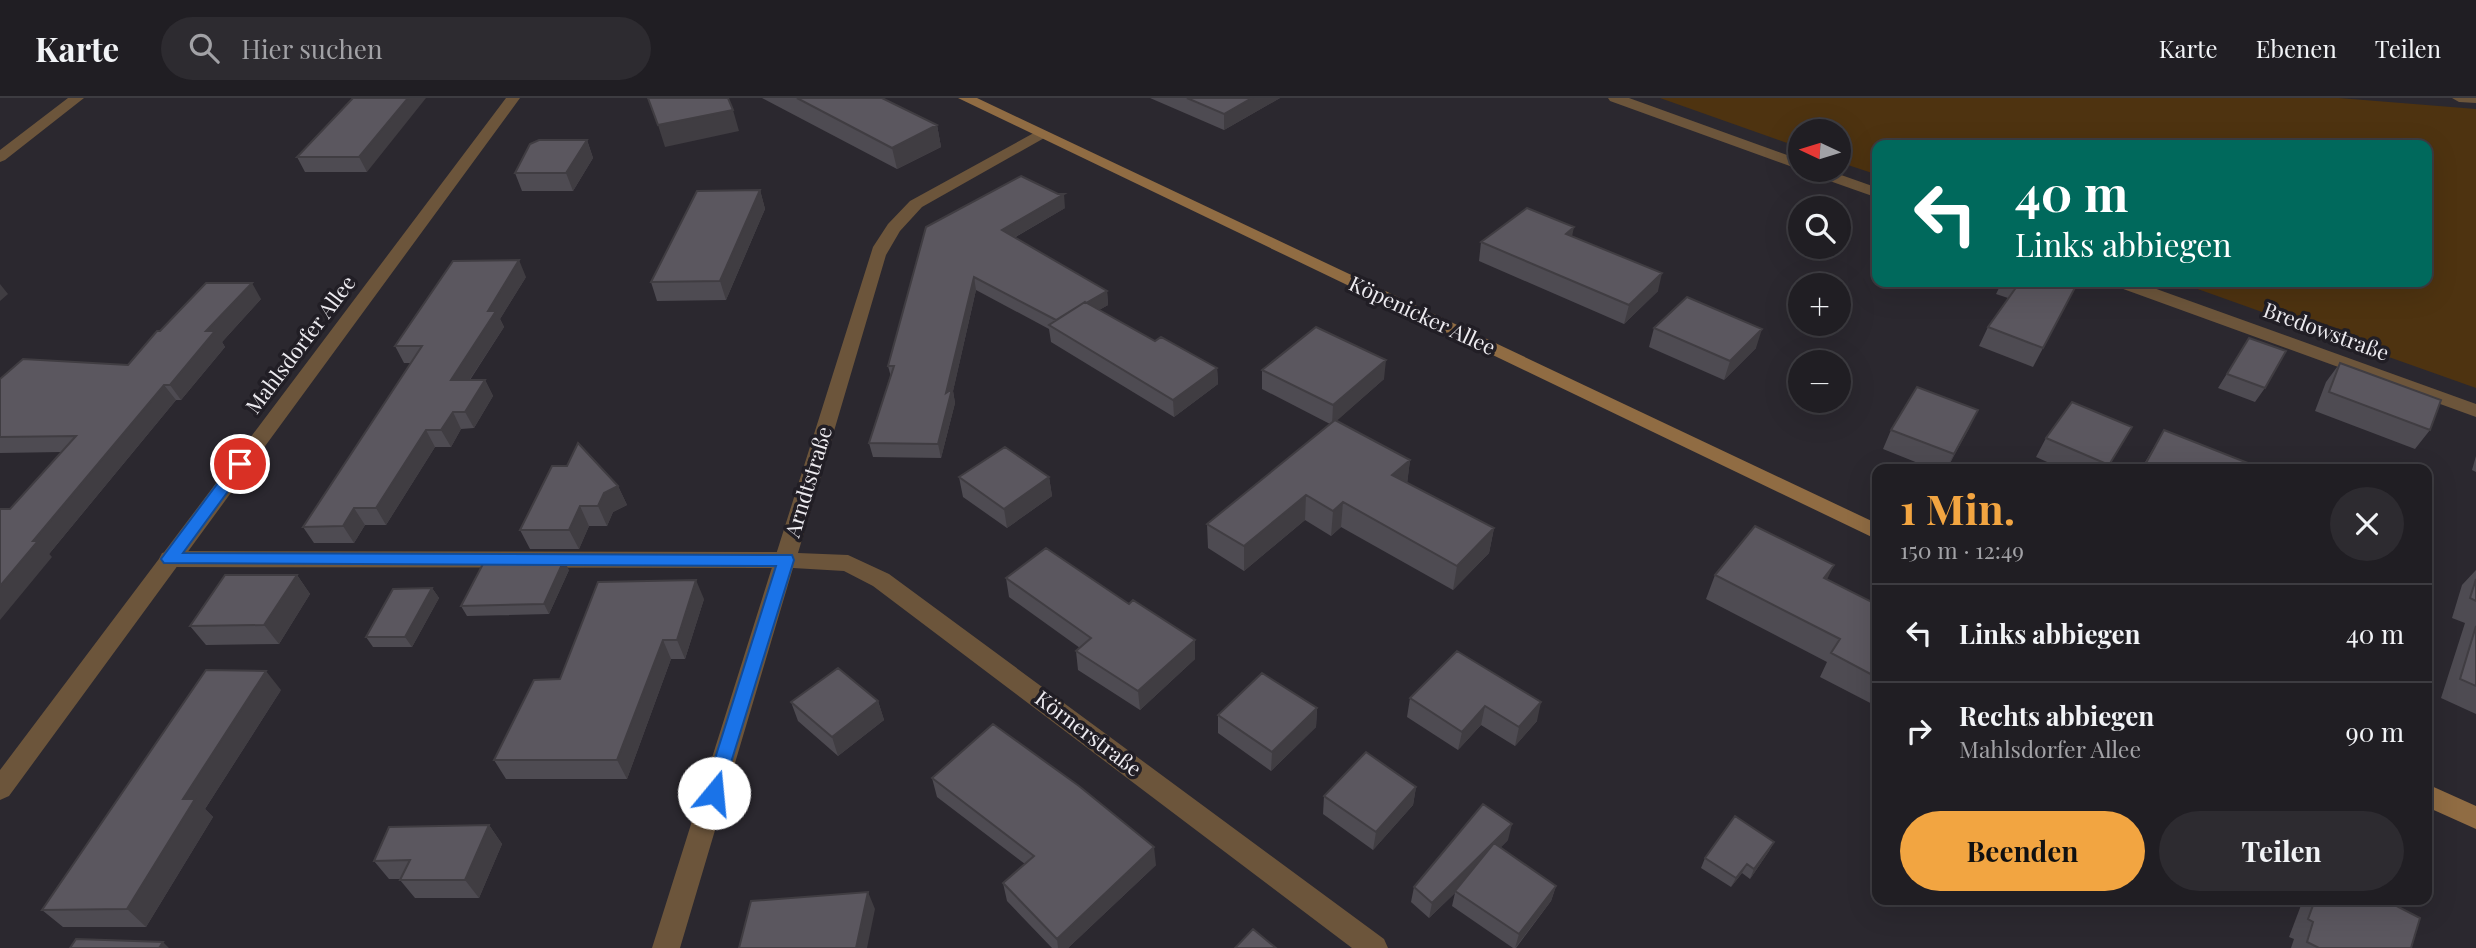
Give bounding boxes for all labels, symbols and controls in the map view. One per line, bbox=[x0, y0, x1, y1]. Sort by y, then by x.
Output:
search box bbox=[161, 17, 651, 80]
text: Karte bbox=[35, 26, 119, 70]
icon: search bbox=[185, 29, 223, 67]
text: Hier suchen bbox=[241, 31, 383, 66]
text: Karte bbox=[2159, 32, 2218, 64]
text: Ebenen bbox=[2256, 32, 2337, 64]
text: Teilen bbox=[2375, 32, 2441, 64]
north arrow bbox=[1788, 119, 1852, 182]
map controls bbox=[1788, 119, 1851, 413]
text: 40 m bbox=[2015, 159, 2128, 224]
icon: left bbox=[1900, 168, 1991, 259]
button: search bbox=[1788, 196, 1851, 259]
text: Links abbiegen bbox=[2015, 222, 2232, 265]
street label: Köpenicker Allee bbox=[1345, 268, 1500, 360]
street label: Mahlsdorfer Allee bbox=[238, 269, 361, 419]
button: + bbox=[1788, 273, 1851, 336]
street label: Bredowstraße bbox=[2260, 294, 2393, 366]
button: − bbox=[1788, 350, 1851, 413]
street label: Arndtstraße bbox=[777, 423, 837, 541]
pin bbox=[210, 434, 270, 494]
icon: arrive bbox=[221, 445, 259, 483]
text: 1 Min. bbox=[1900, 480, 2015, 536]
button: close bbox=[2330, 487, 2404, 561]
text: 150 m · 12:49 bbox=[1900, 534, 2024, 565]
icon: left bbox=[1900, 614, 1938, 652]
text: Links abbiegen bbox=[1959, 616, 2140, 651]
text: 40 m bbox=[2346, 616, 2404, 651]
street label: Körnerstraße bbox=[1030, 683, 1148, 782]
text: Rechts abbiegen bbox=[1959, 698, 2154, 733]
icon: right bbox=[1900, 712, 1938, 750]
text: 90 m bbox=[2346, 714, 2404, 749]
text: Mahlsdorfer Allee bbox=[1959, 733, 2141, 764]
position arrow bbox=[677, 756, 751, 830]
button: Beenden bbox=[1900, 811, 2145, 891]
button: Teilen bbox=[2159, 811, 2404, 891]

